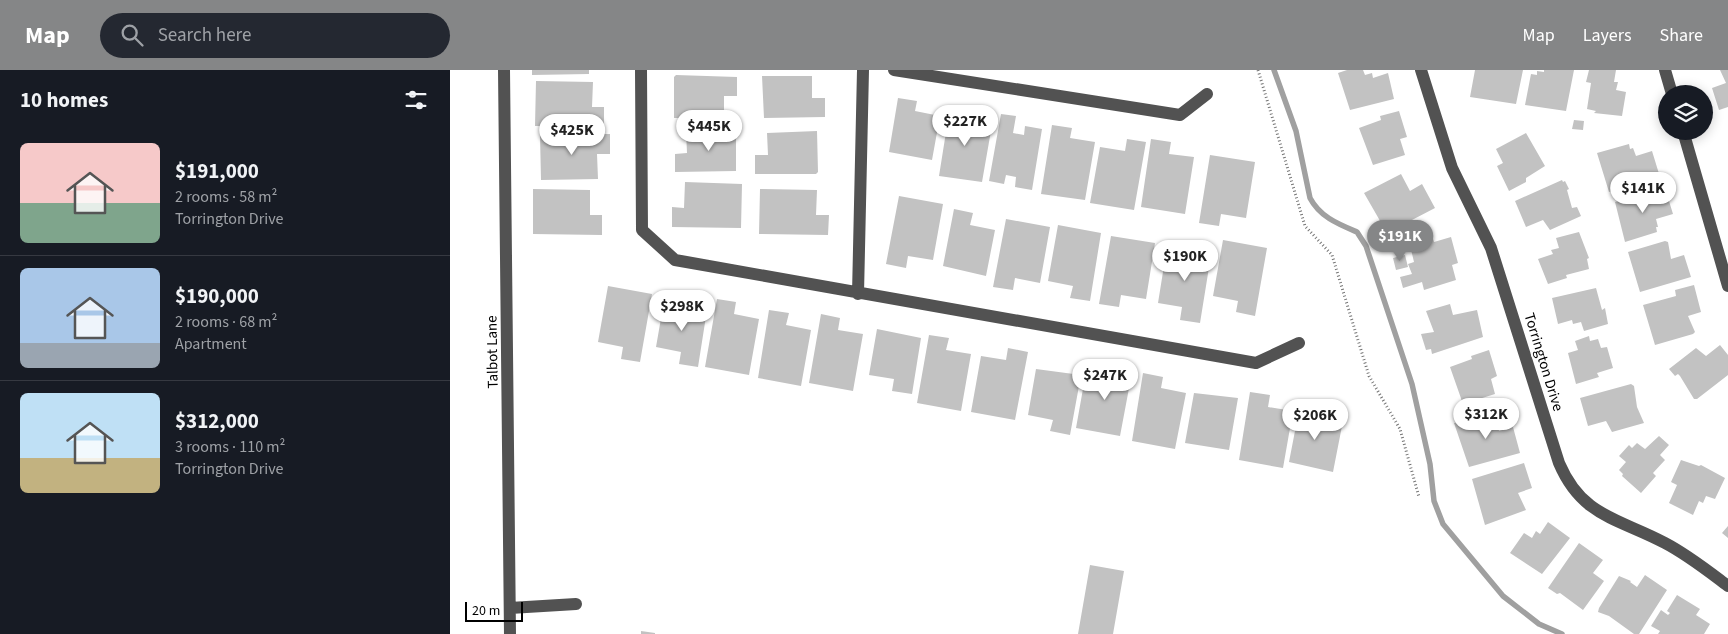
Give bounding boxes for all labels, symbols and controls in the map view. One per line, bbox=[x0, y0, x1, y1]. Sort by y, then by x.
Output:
search box bbox=[100, 13, 450, 58]
text: Map bbox=[25, 18, 70, 53]
icon: search bbox=[118, 21, 146, 49]
text: Search here bbox=[158, 22, 251, 49]
text: Map bbox=[1523, 23, 1555, 48]
text: Layers bbox=[1583, 23, 1632, 48]
text: Share bbox=[1660, 23, 1703, 48]
text: 10 homes bbox=[20, 85, 108, 115]
map controls bbox=[1658, 85, 1713, 140]
button: layers bbox=[1658, 85, 1713, 140]
icon: filters bbox=[402, 86, 430, 114]
pin: $227K bbox=[930, 104, 1000, 147]
pin: $445K bbox=[674, 109, 744, 152]
text: $227K bbox=[943, 110, 987, 132]
pin: $425K bbox=[537, 114, 607, 156]
text: $445K bbox=[687, 115, 731, 137]
text: $425K bbox=[550, 119, 594, 141]
text: $191,000 bbox=[175, 156, 259, 186]
icon: home bbox=[60, 163, 120, 223]
pin: $141K bbox=[1608, 172, 1678, 214]
text: $141K bbox=[1621, 177, 1665, 199]
text: 2 rooms · 58 m² bbox=[175, 186, 277, 208]
text: Torrington Drive bbox=[175, 208, 284, 230]
pin: $191K bbox=[1365, 220, 1435, 262]
text: $191K bbox=[1378, 225, 1422, 247]
pin: $190K bbox=[1150, 240, 1220, 282]
text: $190K bbox=[1163, 245, 1207, 267]
text: $190,000 bbox=[175, 281, 259, 311]
icon: home bbox=[60, 288, 120, 348]
pin: $298K bbox=[647, 290, 717, 332]
text: $298K bbox=[660, 295, 704, 317]
street label: Torrington Drive bbox=[1519, 310, 1568, 414]
text: 2 rooms · 68 m² bbox=[175, 311, 277, 333]
street label: Talbot Lane bbox=[481, 315, 504, 389]
text: Apartment bbox=[175, 333, 247, 355]
pin: $247K bbox=[1070, 358, 1140, 401]
text: $247K bbox=[1083, 364, 1127, 386]
pin: $206K bbox=[1280, 398, 1350, 441]
pin: $312K bbox=[1451, 398, 1521, 440]
text: $312K bbox=[1464, 403, 1508, 425]
text: $206K bbox=[1293, 404, 1337, 426]
text: $312,000 bbox=[175, 406, 259, 436]
icon: home bbox=[60, 413, 120, 473]
text: 3 rooms · 110 m² bbox=[175, 436, 285, 458]
text: Torrington Drive bbox=[175, 458, 284, 480]
scale bar bbox=[465, 599, 522, 622]
text: 20 m bbox=[472, 601, 500, 621]

